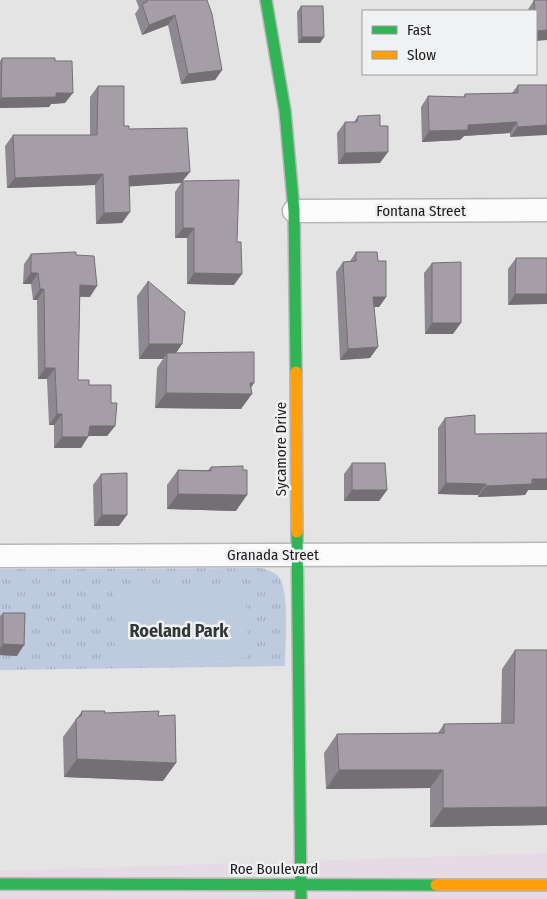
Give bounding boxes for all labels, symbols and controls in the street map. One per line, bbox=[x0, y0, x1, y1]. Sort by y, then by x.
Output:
legend bbox=[362, 10, 537, 75]
text: Fast bbox=[407, 21, 431, 39]
text: Slow bbox=[407, 46, 436, 64]
street label: Fontana Street bbox=[376, 202, 466, 220]
street label: Sycamore Drive bbox=[272, 402, 290, 496]
street label: Granada Street bbox=[227, 546, 319, 564]
district label: Roeland Park bbox=[130, 620, 229, 642]
street label: Roe Boulevard bbox=[230, 860, 318, 878]

